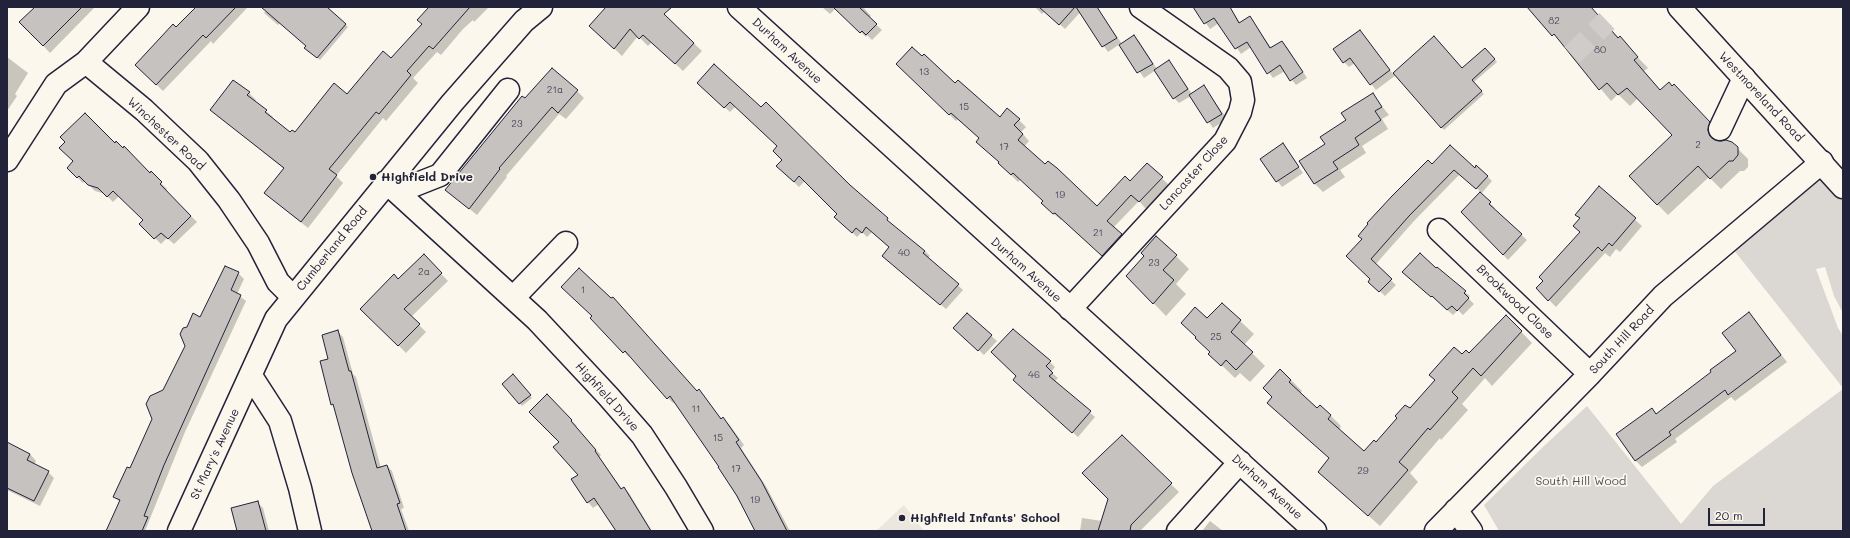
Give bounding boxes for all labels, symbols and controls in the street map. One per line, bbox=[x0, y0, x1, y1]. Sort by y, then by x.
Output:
street label: Durham Avenue bbox=[749, 15, 825, 87]
house number: 82 bbox=[1548, 15, 1560, 27]
house number: 80 bbox=[1594, 44, 1606, 56]
street label: Westmoreland Road bbox=[1716, 49, 1806, 145]
house number: 13 bbox=[919, 66, 929, 78]
house number: 21a bbox=[547, 84, 563, 96]
street label: Winchester Road bbox=[124, 94, 208, 174]
house number: 15 bbox=[959, 101, 969, 113]
house number: 23 bbox=[511, 118, 523, 130]
street label: Lancaster Close bbox=[1157, 133, 1231, 213]
house number: 2 bbox=[1695, 139, 1701, 151]
house number: 17 bbox=[999, 141, 1009, 153]
place label: Highfield Drive bbox=[381, 170, 473, 184]
marker: Highfield Drive bbox=[368, 172, 378, 182]
house number: 19 bbox=[1055, 189, 1065, 201]
street label: Cumberland Road bbox=[294, 204, 370, 294]
house number: 21 bbox=[1093, 227, 1103, 239]
street label: Durham Avenue bbox=[988, 235, 1064, 305]
house number: 40 bbox=[898, 247, 910, 259]
house number: 23 bbox=[1148, 257, 1160, 269]
street label: Brookwood Close bbox=[1474, 262, 1556, 342]
house number: 2a bbox=[418, 266, 430, 278]
house number: 1 bbox=[581, 284, 585, 296]
street label: South Hill Road bbox=[1587, 303, 1657, 377]
house number: 25 bbox=[1210, 331, 1222, 343]
street label: Highfield Drive bbox=[572, 360, 642, 434]
house number: 46 bbox=[1028, 369, 1040, 381]
house number: 11 bbox=[692, 403, 700, 415]
street label: St Mary's Avenue bbox=[188, 406, 242, 502]
house number: 15 bbox=[713, 432, 723, 444]
street label: Durham Avenue bbox=[1229, 452, 1305, 522]
house number: 17 bbox=[731, 463, 741, 475]
house number: 29 bbox=[1357, 465, 1369, 477]
park label: South Hill Wood bbox=[1536, 474, 1626, 488]
house number: 19 bbox=[750, 494, 760, 506]
scale bar bbox=[1710, 500, 1767, 526]
text: 20 m bbox=[1715, 507, 1743, 523]
place label: Highfield Infants' School bbox=[910, 511, 1060, 525]
marker: Highfield Infants' School bbox=[897, 513, 907, 523]

